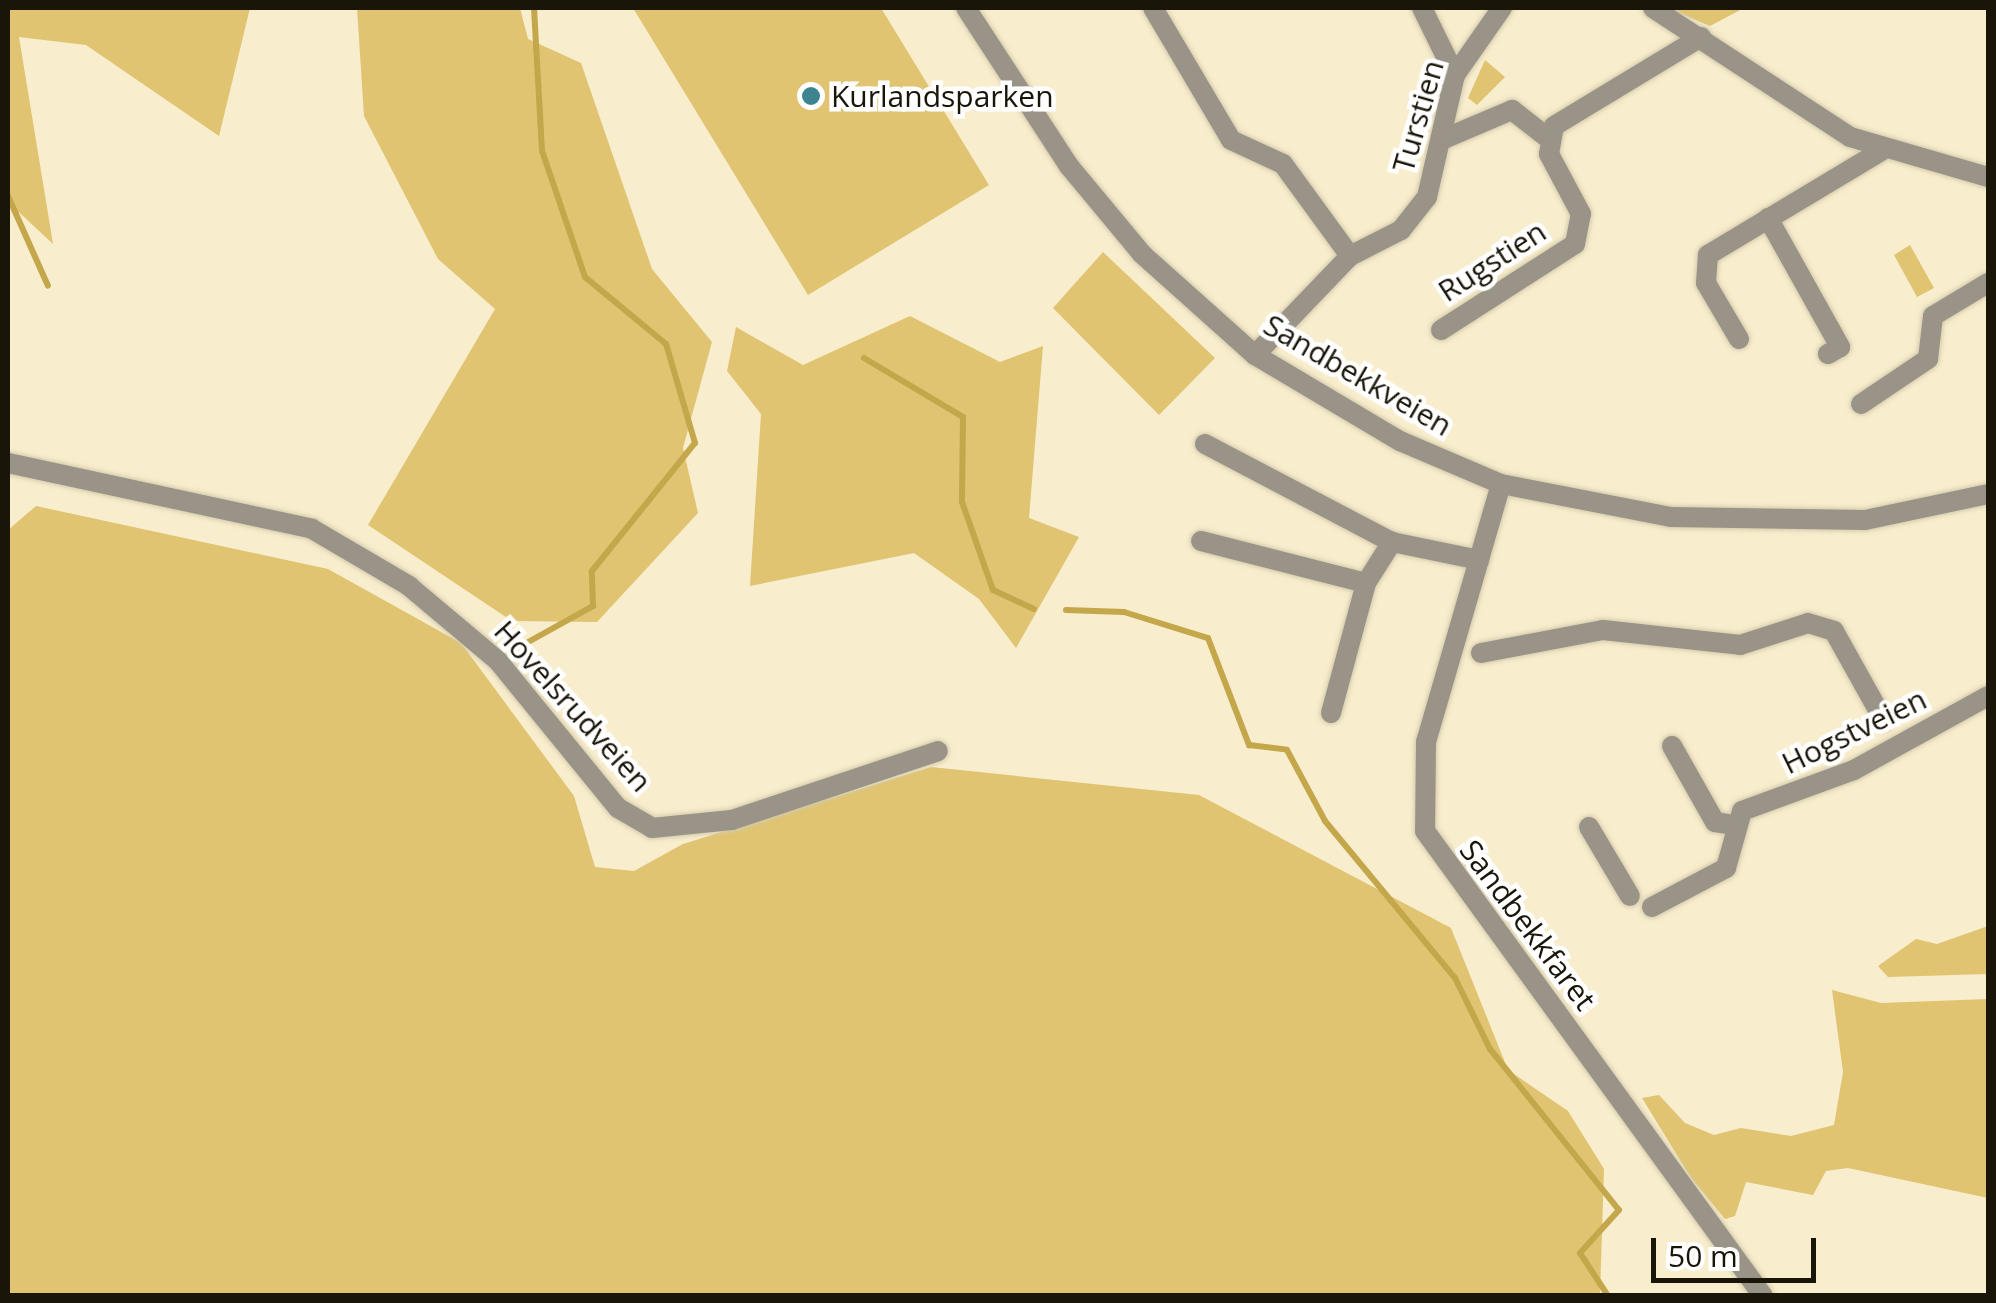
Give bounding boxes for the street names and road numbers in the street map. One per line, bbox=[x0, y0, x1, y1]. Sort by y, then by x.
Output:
street label: Turstien bbox=[1385, 56, 1451, 176]
street label: Rugstien bbox=[1431, 213, 1553, 309]
street label: Sandbekkveien bbox=[1258, 307, 1458, 443]
street label: Hovelsrudveien bbox=[487, 613, 659, 799]
street label: Hogstveien bbox=[1776, 681, 1932, 781]
street label: Sandbekkfaret bbox=[1452, 833, 1604, 1017]

